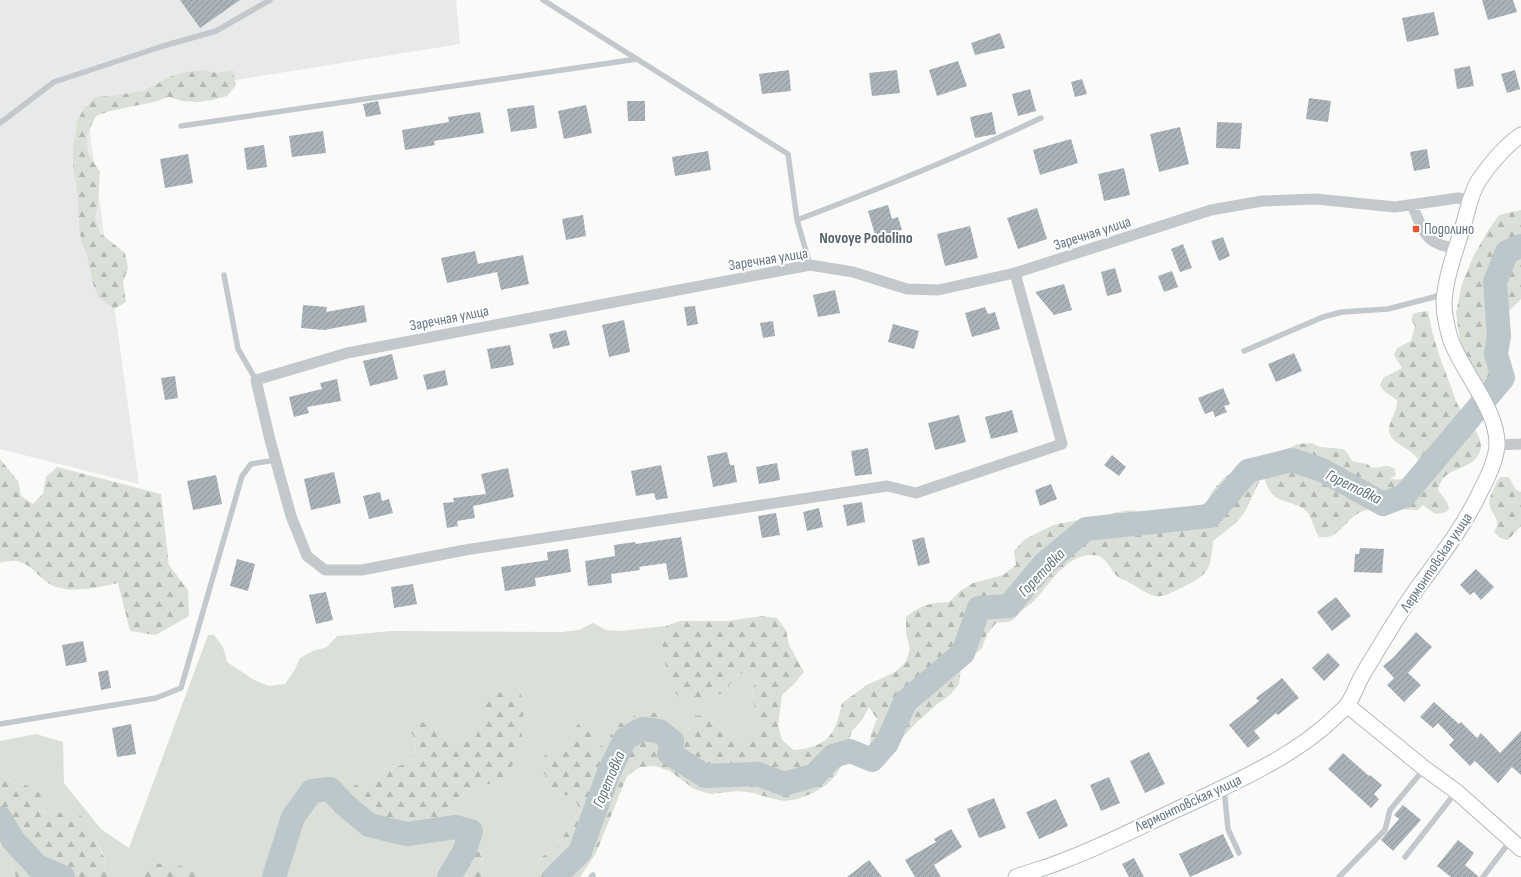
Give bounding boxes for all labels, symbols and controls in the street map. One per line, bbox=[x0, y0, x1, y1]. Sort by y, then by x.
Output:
street label: Заречная улица bbox=[1051, 212, 1133, 255]
place label: Подолино bbox=[1424, 220, 1474, 239]
marker: Подолино bbox=[1411, 224, 1421, 234]
district label: Novoye Podolino bbox=[819, 229, 913, 248]
street label: Заречная улица bbox=[727, 244, 809, 275]
street label: Заречная улица bbox=[408, 301, 490, 335]
water label: Горетовка bbox=[1323, 466, 1385, 509]
street label: Лермонтовская улица bbox=[1396, 509, 1477, 616]
water label: Горетовка bbox=[1015, 545, 1070, 601]
water label: Горетовка bbox=[589, 748, 630, 811]
street label: Лермонтовская улица bbox=[1131, 770, 1245, 837]

